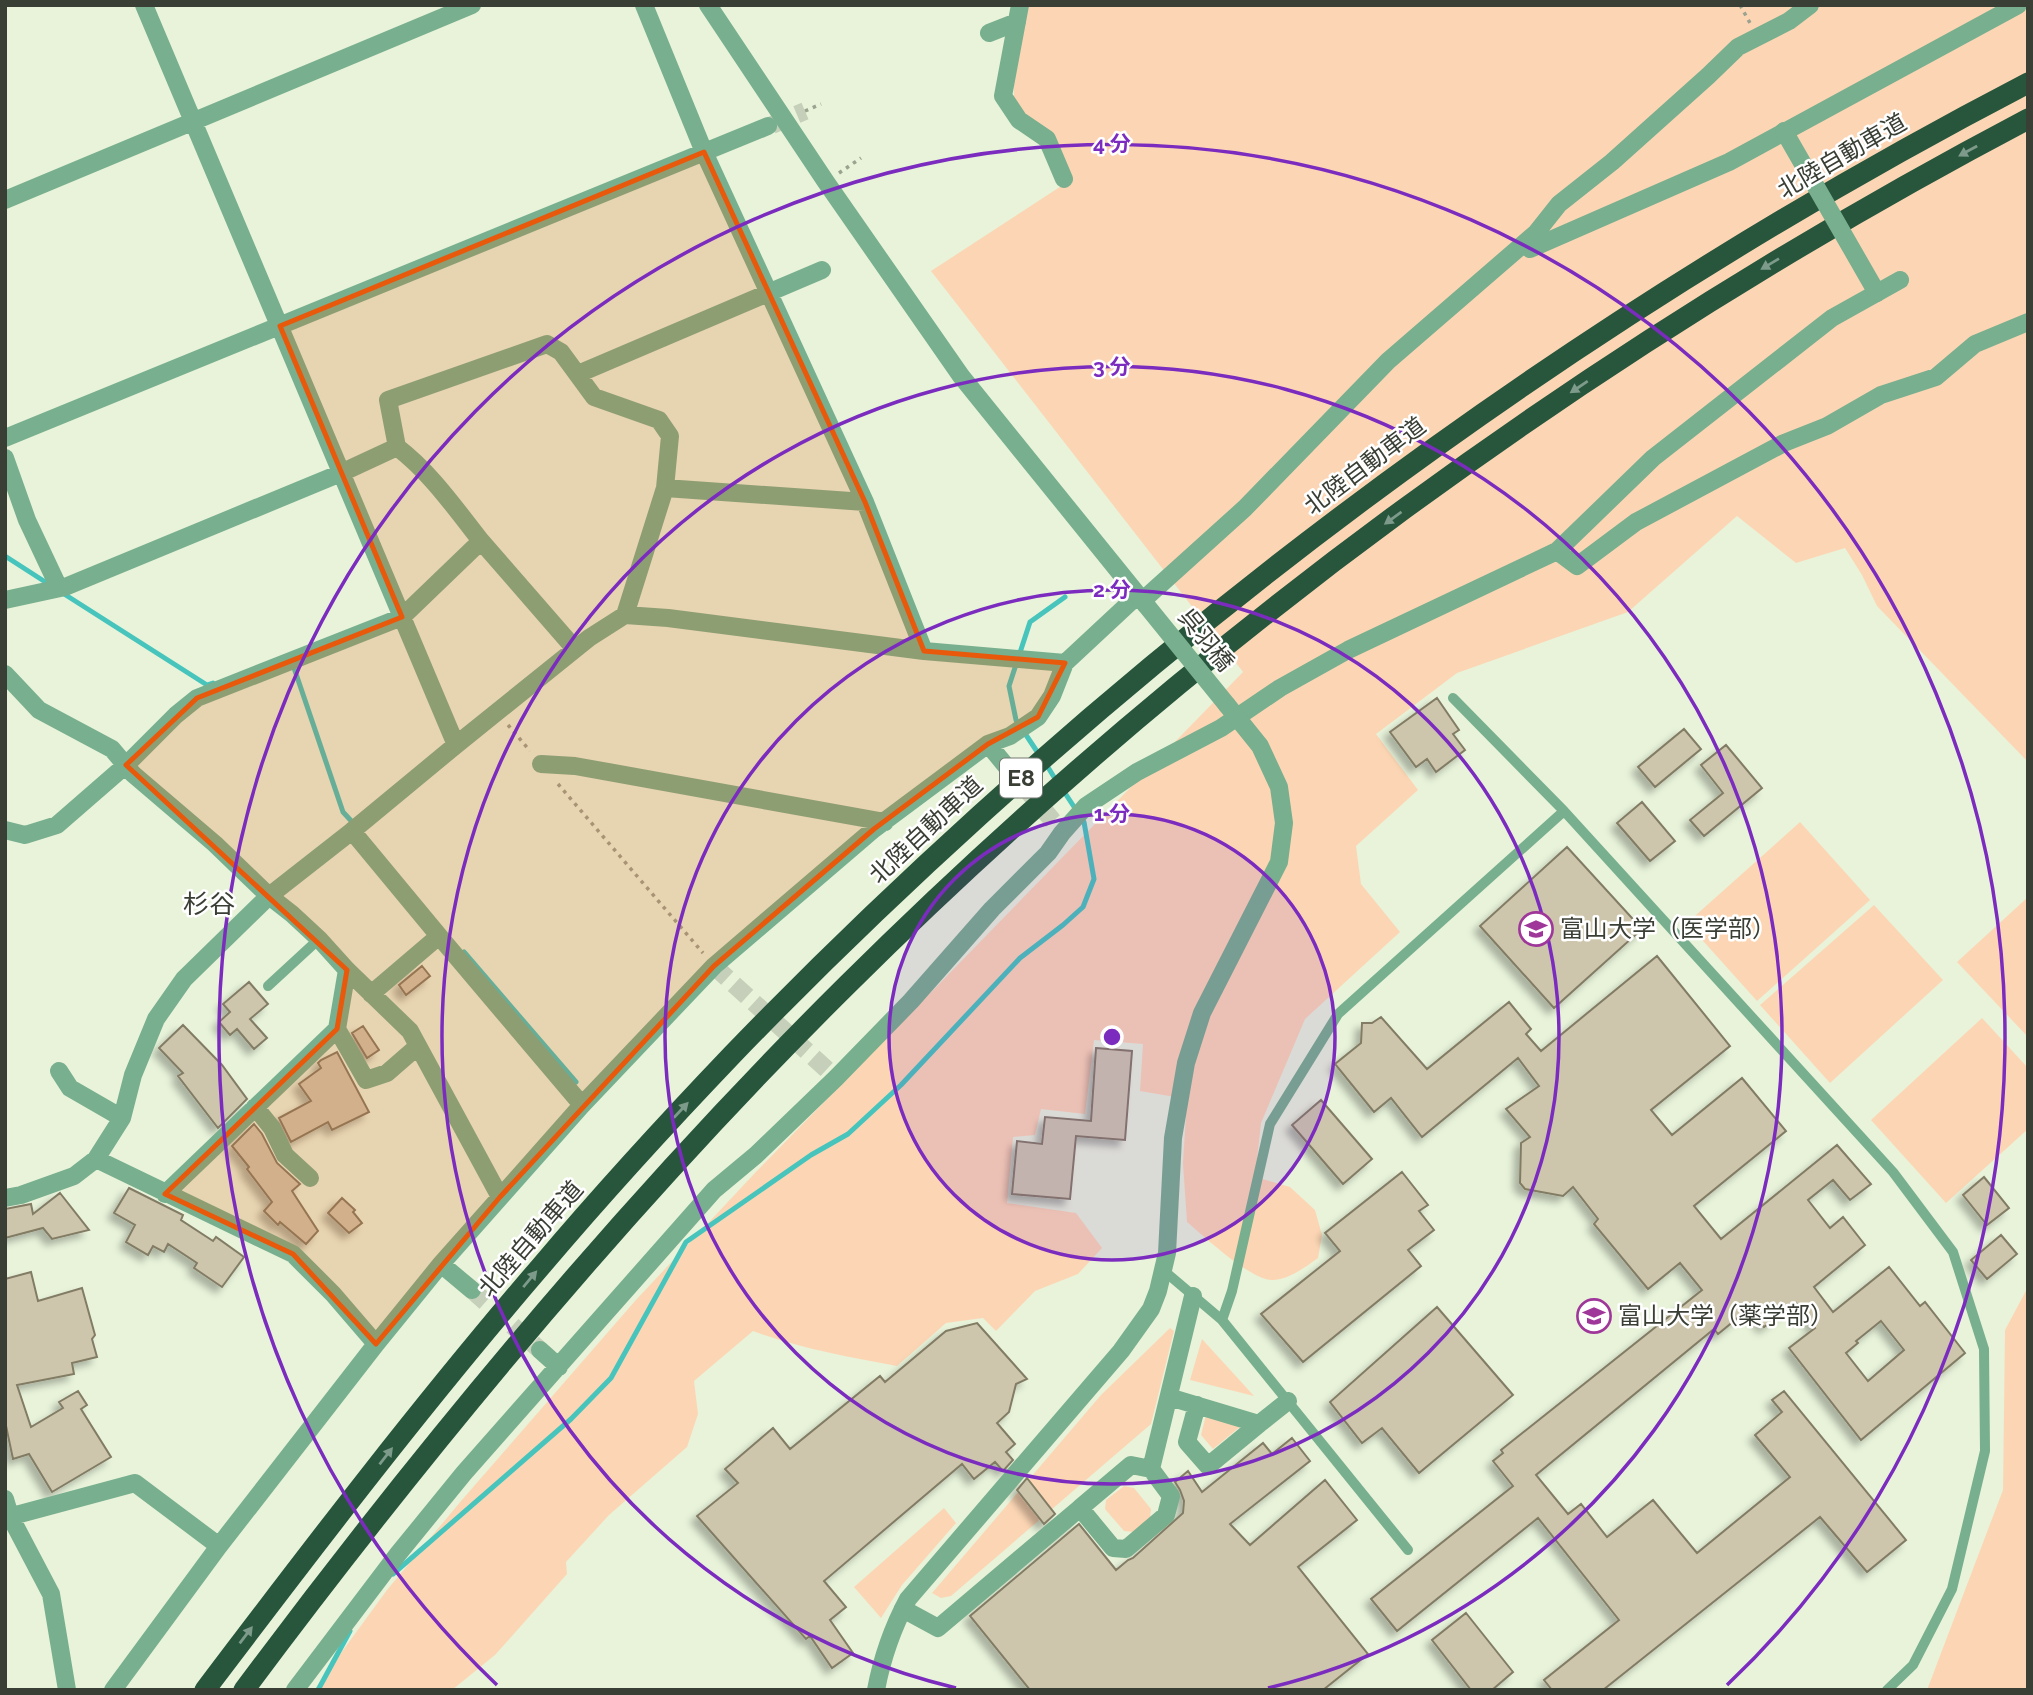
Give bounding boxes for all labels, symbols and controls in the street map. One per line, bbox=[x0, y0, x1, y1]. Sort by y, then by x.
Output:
street label: 北陸自動車道 bbox=[1772, 107, 1911, 204]
text: 4 分 bbox=[1093, 131, 1131, 156]
one-way arrow bbox=[1958, 145, 1977, 157]
one-way arrow bbox=[1761, 258, 1780, 270]
text: 3 分 bbox=[1093, 354, 1131, 379]
one-way arrow bbox=[1569, 380, 1588, 393]
street label: 北陸自動車道 bbox=[1298, 411, 1431, 521]
one-way arrow bbox=[1384, 511, 1402, 525]
text: 2 分 bbox=[1093, 577, 1131, 602]
street label: 呉羽橋 bbox=[1172, 603, 1240, 677]
road number: E8 bbox=[1000, 758, 1042, 798]
street label: 北陸自動車道 bbox=[863, 770, 988, 889]
text: 1 分 bbox=[1094, 801, 1130, 826]
district label: 杉谷 bbox=[183, 889, 235, 919]
school or university icon: 富山大学（医学部） bbox=[1517, 910, 1555, 948]
place label: 富山大学（医学部） bbox=[1560, 914, 1776, 943]
centre of rings bbox=[1100, 1025, 1124, 1049]
one-way arrow bbox=[673, 1102, 689, 1119]
street label: 北陸自動車道 bbox=[472, 1175, 589, 1303]
one-way arrow bbox=[522, 1271, 537, 1289]
school or university icon: 富山大学（薬学部） bbox=[1575, 1297, 1613, 1335]
place label: 富山大学（薬学部） bbox=[1618, 1301, 1834, 1330]
one-way arrow bbox=[378, 1447, 393, 1464]
one-way arrow bbox=[239, 1627, 254, 1645]

